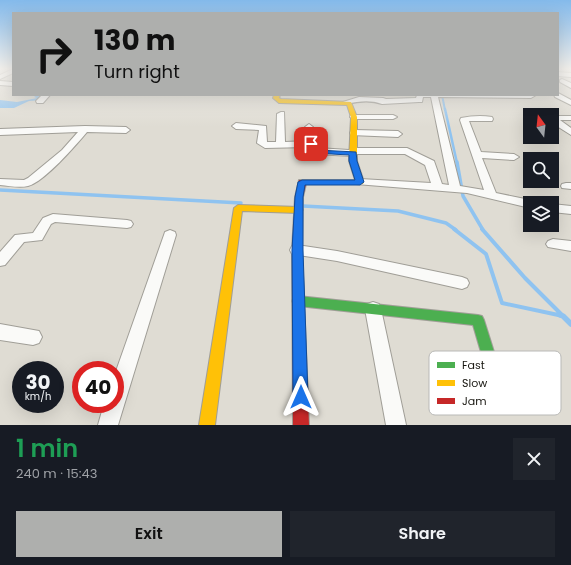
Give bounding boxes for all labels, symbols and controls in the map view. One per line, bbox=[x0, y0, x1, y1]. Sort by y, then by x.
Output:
text: 130 m bbox=[94, 21, 175, 60]
icon: right bbox=[28, 28, 80, 80]
text: Turn right bbox=[94, 59, 180, 84]
north arrow bbox=[523, 108, 559, 144]
map controls bbox=[523, 108, 559, 232]
pin bbox=[294, 127, 328, 161]
icon: arrive bbox=[300, 133, 322, 155]
button: search bbox=[523, 152, 559, 188]
button: layers bbox=[523, 196, 559, 232]
legend bbox=[429, 351, 561, 415]
text: Fast bbox=[462, 357, 485, 373]
speed limit sign: 40 bbox=[72, 361, 124, 413]
text: 30 bbox=[25, 368, 51, 396]
text: Slow bbox=[462, 375, 487, 391]
position arrow bbox=[280, 376, 322, 418]
text: km/h bbox=[25, 389, 51, 404]
text: Jam bbox=[462, 393, 487, 409]
text: 1 min bbox=[16, 432, 78, 465]
button: close bbox=[513, 438, 555, 480]
text: 240 m · 15:43 bbox=[16, 464, 97, 483]
button: Exit bbox=[16, 511, 282, 557]
button: Share bbox=[290, 511, 555, 557]

